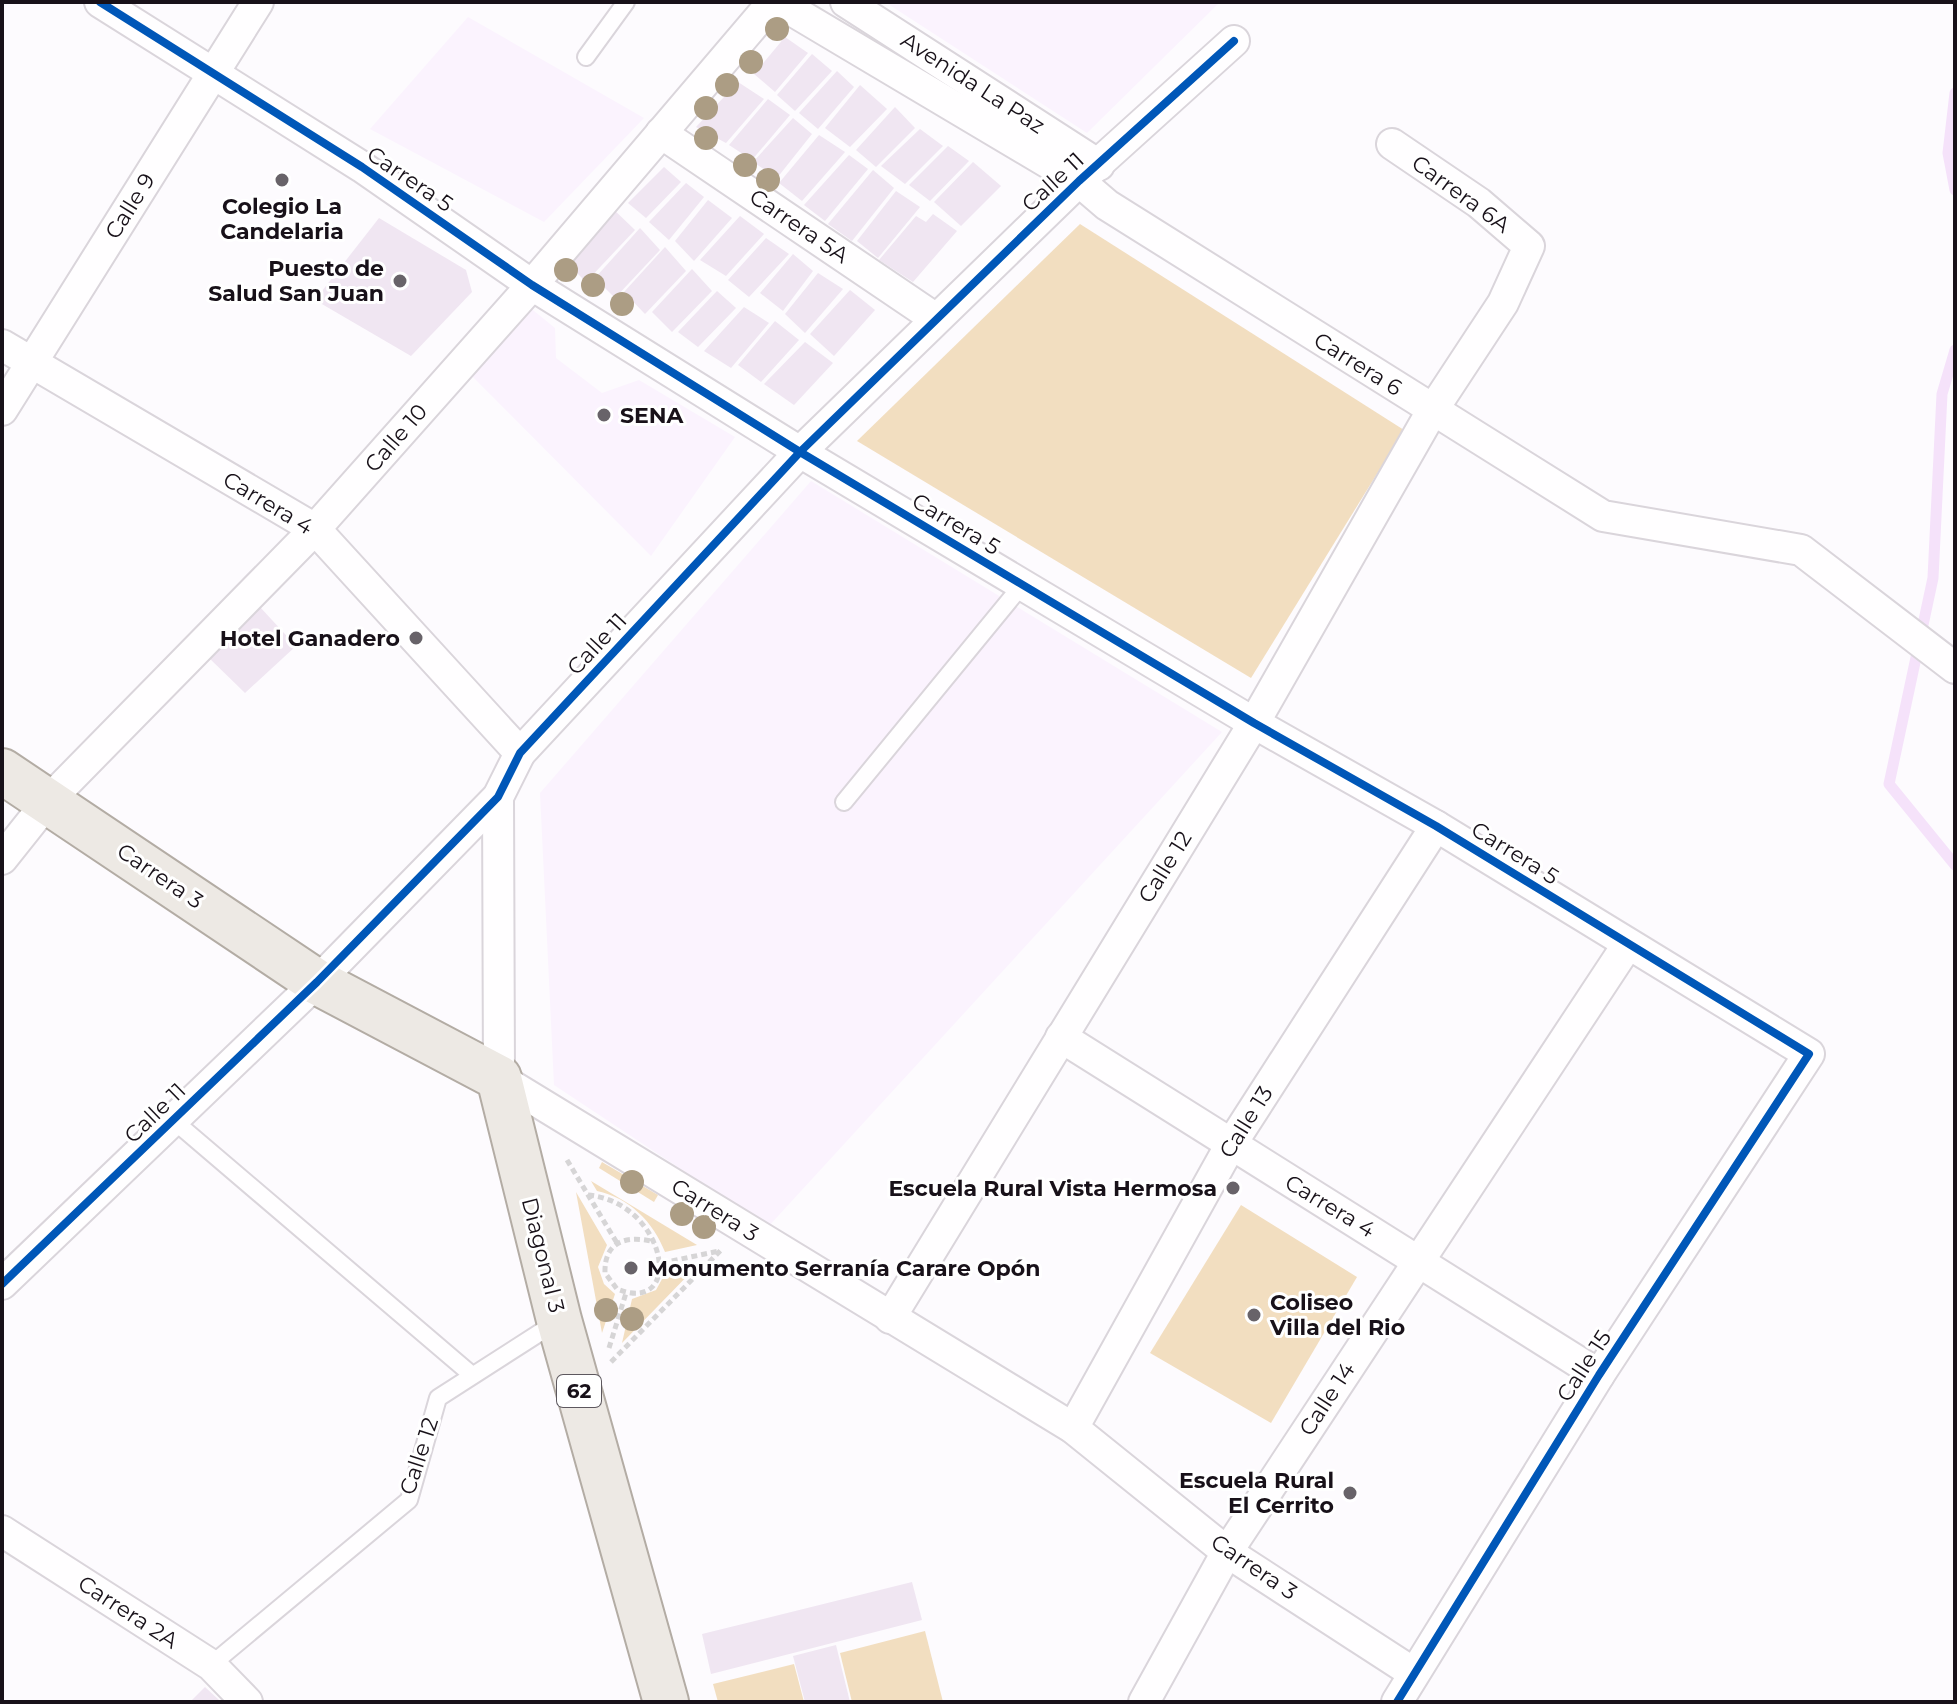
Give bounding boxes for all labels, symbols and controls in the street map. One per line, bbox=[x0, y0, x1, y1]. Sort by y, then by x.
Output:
street label: Avenida La Paz bbox=[896, 26, 1050, 140]
street label: Carrera 5 bbox=[362, 140, 458, 218]
street label: Calle 11 bbox=[1016, 146, 1090, 218]
street label: Carrera 6A bbox=[1407, 149, 1516, 239]
street label: Calle 9 bbox=[99, 168, 161, 244]
marker: Colegio La Candelaria bbox=[273, 171, 291, 189]
street label: Carrera 5A bbox=[744, 183, 854, 269]
place label: Colegio La Candelaria bbox=[220, 193, 344, 245]
place label: Puesto de Salud San Juan bbox=[208, 255, 384, 307]
marker: Puesto de Salud San Juan bbox=[391, 272, 409, 290]
street label: Carrera 6 bbox=[1309, 326, 1407, 402]
street label: Calle 10 bbox=[359, 398, 433, 478]
place label: SENA bbox=[620, 402, 685, 429]
marker: SENA bbox=[595, 406, 613, 424]
street label: Carrera 4 bbox=[218, 466, 318, 541]
street label: Carrera 5 bbox=[907, 487, 1005, 561]
street label: Calle 11 bbox=[561, 607, 633, 681]
place label: Hotel Ganadero bbox=[220, 625, 400, 652]
marker: Hotel Ganadero bbox=[407, 629, 425, 647]
street label: Carrera 5 bbox=[1466, 816, 1564, 890]
street label: Calle 12 bbox=[1132, 826, 1198, 908]
street label: Carrera 3 bbox=[112, 837, 208, 915]
street label: Calle 11 bbox=[119, 1077, 191, 1149]
street label: Calle 13 bbox=[1213, 1081, 1279, 1163]
street label: Carrera 4 bbox=[1280, 1169, 1380, 1244]
street label: Carrera 3 bbox=[666, 1173, 764, 1247]
place label: Escuela Rural Vista Hermosa bbox=[888, 1175, 1217, 1202]
marker: Escuela Rural Vista Hermosa bbox=[1224, 1179, 1242, 1197]
street label: Diagonal 3 bbox=[516, 1195, 570, 1315]
place label: Monumento Serranía Carare Opón bbox=[647, 1255, 1040, 1282]
marker: Monumento Serranía Carare Opón bbox=[622, 1259, 640, 1277]
place label: Coliseo Villa del Rio bbox=[1269, 1289, 1405, 1341]
marker: Coliseo Villa del Rio bbox=[1245, 1306, 1263, 1324]
street label: Calle 15 bbox=[1551, 1325, 1617, 1407]
street label: Calle 14 bbox=[1293, 1357, 1361, 1441]
road number: 62 bbox=[557, 1375, 601, 1407]
street label: Calle 12 bbox=[394, 1414, 444, 1498]
place label: Escuela Rural El Cerrito bbox=[1179, 1467, 1334, 1519]
marker: Escuela Rural El Cerrito bbox=[1341, 1484, 1359, 1502]
street label: Carrera 3 bbox=[1206, 1528, 1302, 1606]
street label: Carrera 2A bbox=[73, 1570, 183, 1654]

